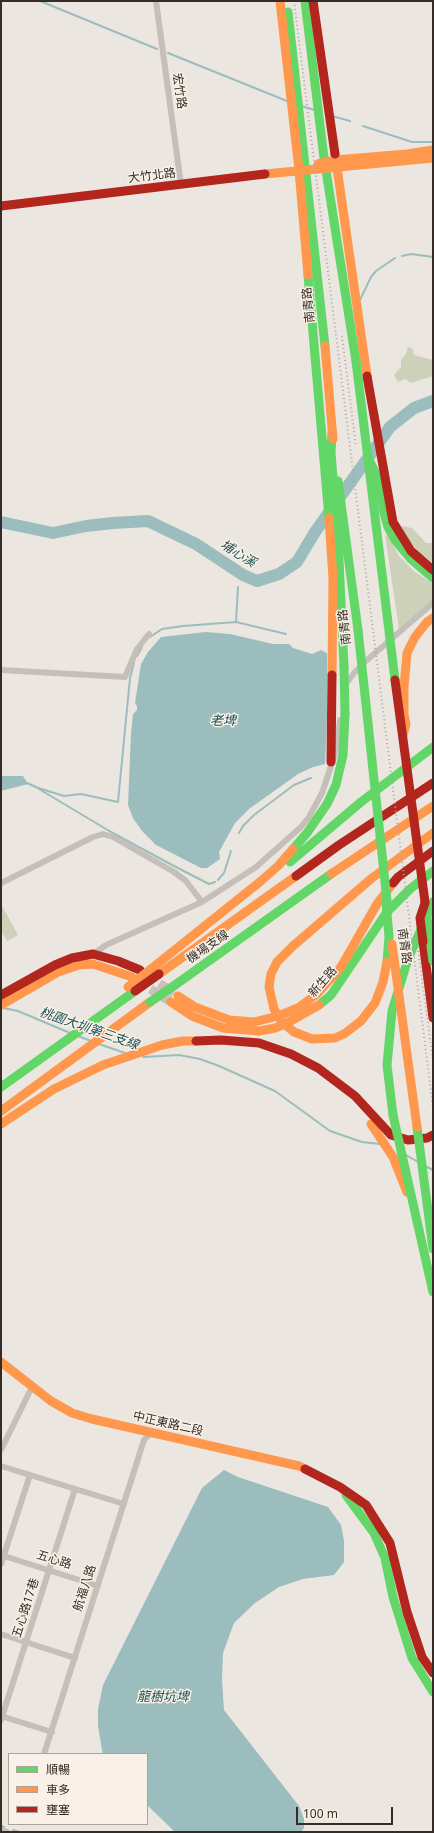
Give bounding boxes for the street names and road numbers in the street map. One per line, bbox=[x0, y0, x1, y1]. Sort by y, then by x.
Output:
street label: 宏竹路 bbox=[169, 72, 189, 110]
street label: 大竹北路 bbox=[127, 166, 177, 186]
street label: 南青路 bbox=[300, 286, 318, 324]
street label: 南青路 bbox=[336, 608, 354, 646]
street label: 機場支線 bbox=[184, 927, 232, 967]
street label: 南青路 bbox=[394, 927, 414, 965]
street label: 新生路 bbox=[306, 964, 340, 1000]
street label: 中正東路二段 bbox=[131, 1409, 205, 1439]
street label: 五心路 bbox=[35, 1548, 73, 1572]
street label: 航福八路 bbox=[71, 1563, 99, 1613]
street label: 五心路17巷 bbox=[10, 1576, 42, 1640]

